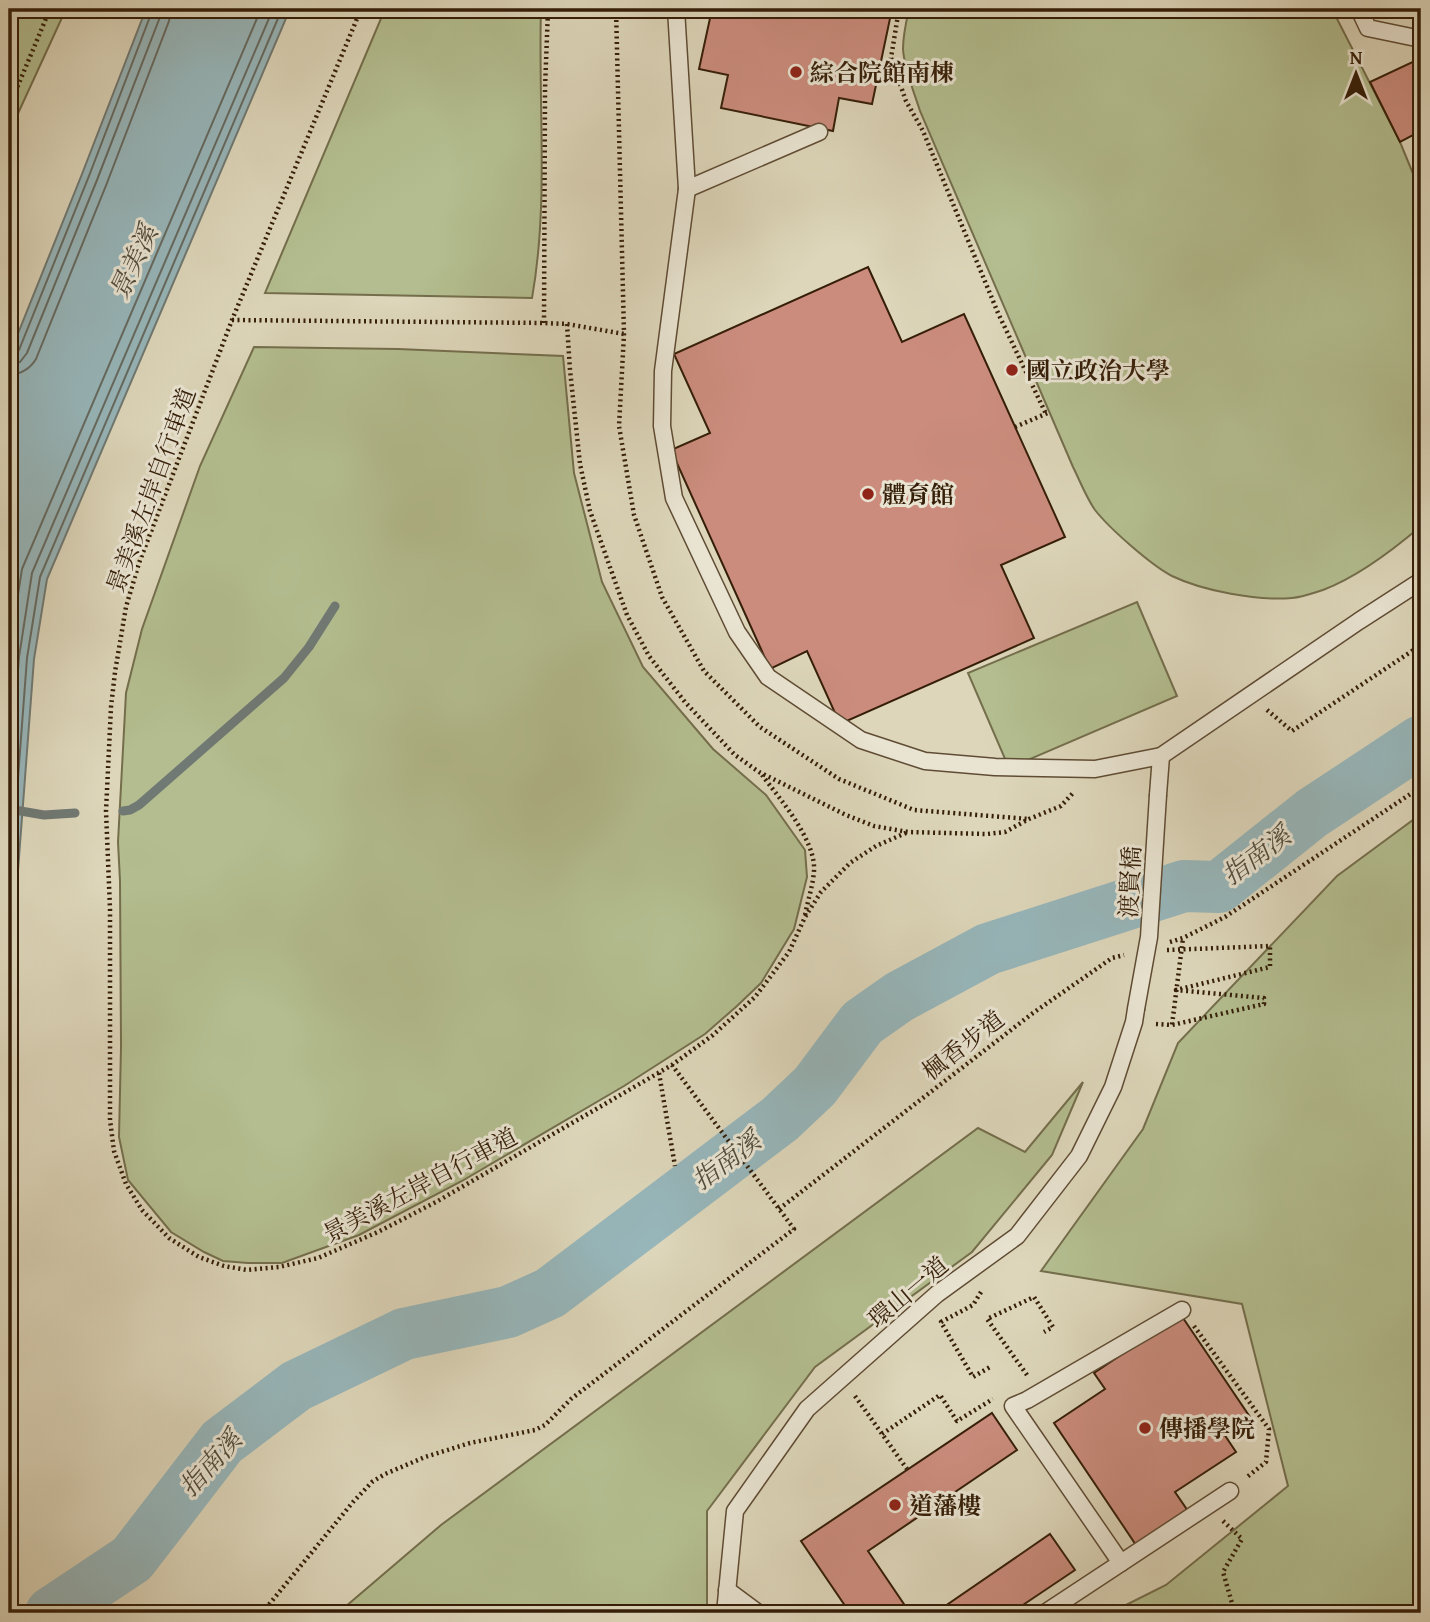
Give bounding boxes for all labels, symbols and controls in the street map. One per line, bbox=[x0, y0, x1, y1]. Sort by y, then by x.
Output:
north arrow bbox=[1322, 38, 1392, 108]
text: N bbox=[1350, 43, 1363, 71]
place label: 綜合院館南棟 bbox=[810, 55, 954, 90]
marker: 綜合院館南棟 bbox=[788, 64, 804, 80]
water label: 景美溪 bbox=[99, 216, 168, 306]
place label: 國立政治大學 bbox=[1026, 353, 1170, 388]
marker: 國立政治大學 bbox=[1004, 362, 1020, 378]
street label: 景美溪左岸自行車道 bbox=[98, 383, 204, 597]
place label: 體育館 bbox=[882, 477, 954, 512]
marker: 體育館 bbox=[860, 486, 876, 502]
water label: 指南溪 bbox=[1213, 814, 1301, 894]
street label: 渡賢橋 bbox=[1111, 845, 1149, 919]
street label: 楓香步道 bbox=[914, 1002, 1012, 1088]
street label: 景美溪左岸自行車道 bbox=[316, 1119, 524, 1251]
water label: 指南溪 bbox=[683, 1119, 771, 1199]
street label: 環山一道 bbox=[860, 1248, 956, 1336]
place label: 傳播學院 bbox=[1159, 1411, 1255, 1446]
water label: 指南溪 bbox=[169, 1419, 253, 1505]
marker: 傳播學院 bbox=[1137, 1420, 1153, 1436]
place label: 道藩樓 bbox=[909, 1488, 981, 1523]
marker: 道藩樓 bbox=[887, 1497, 903, 1513]

